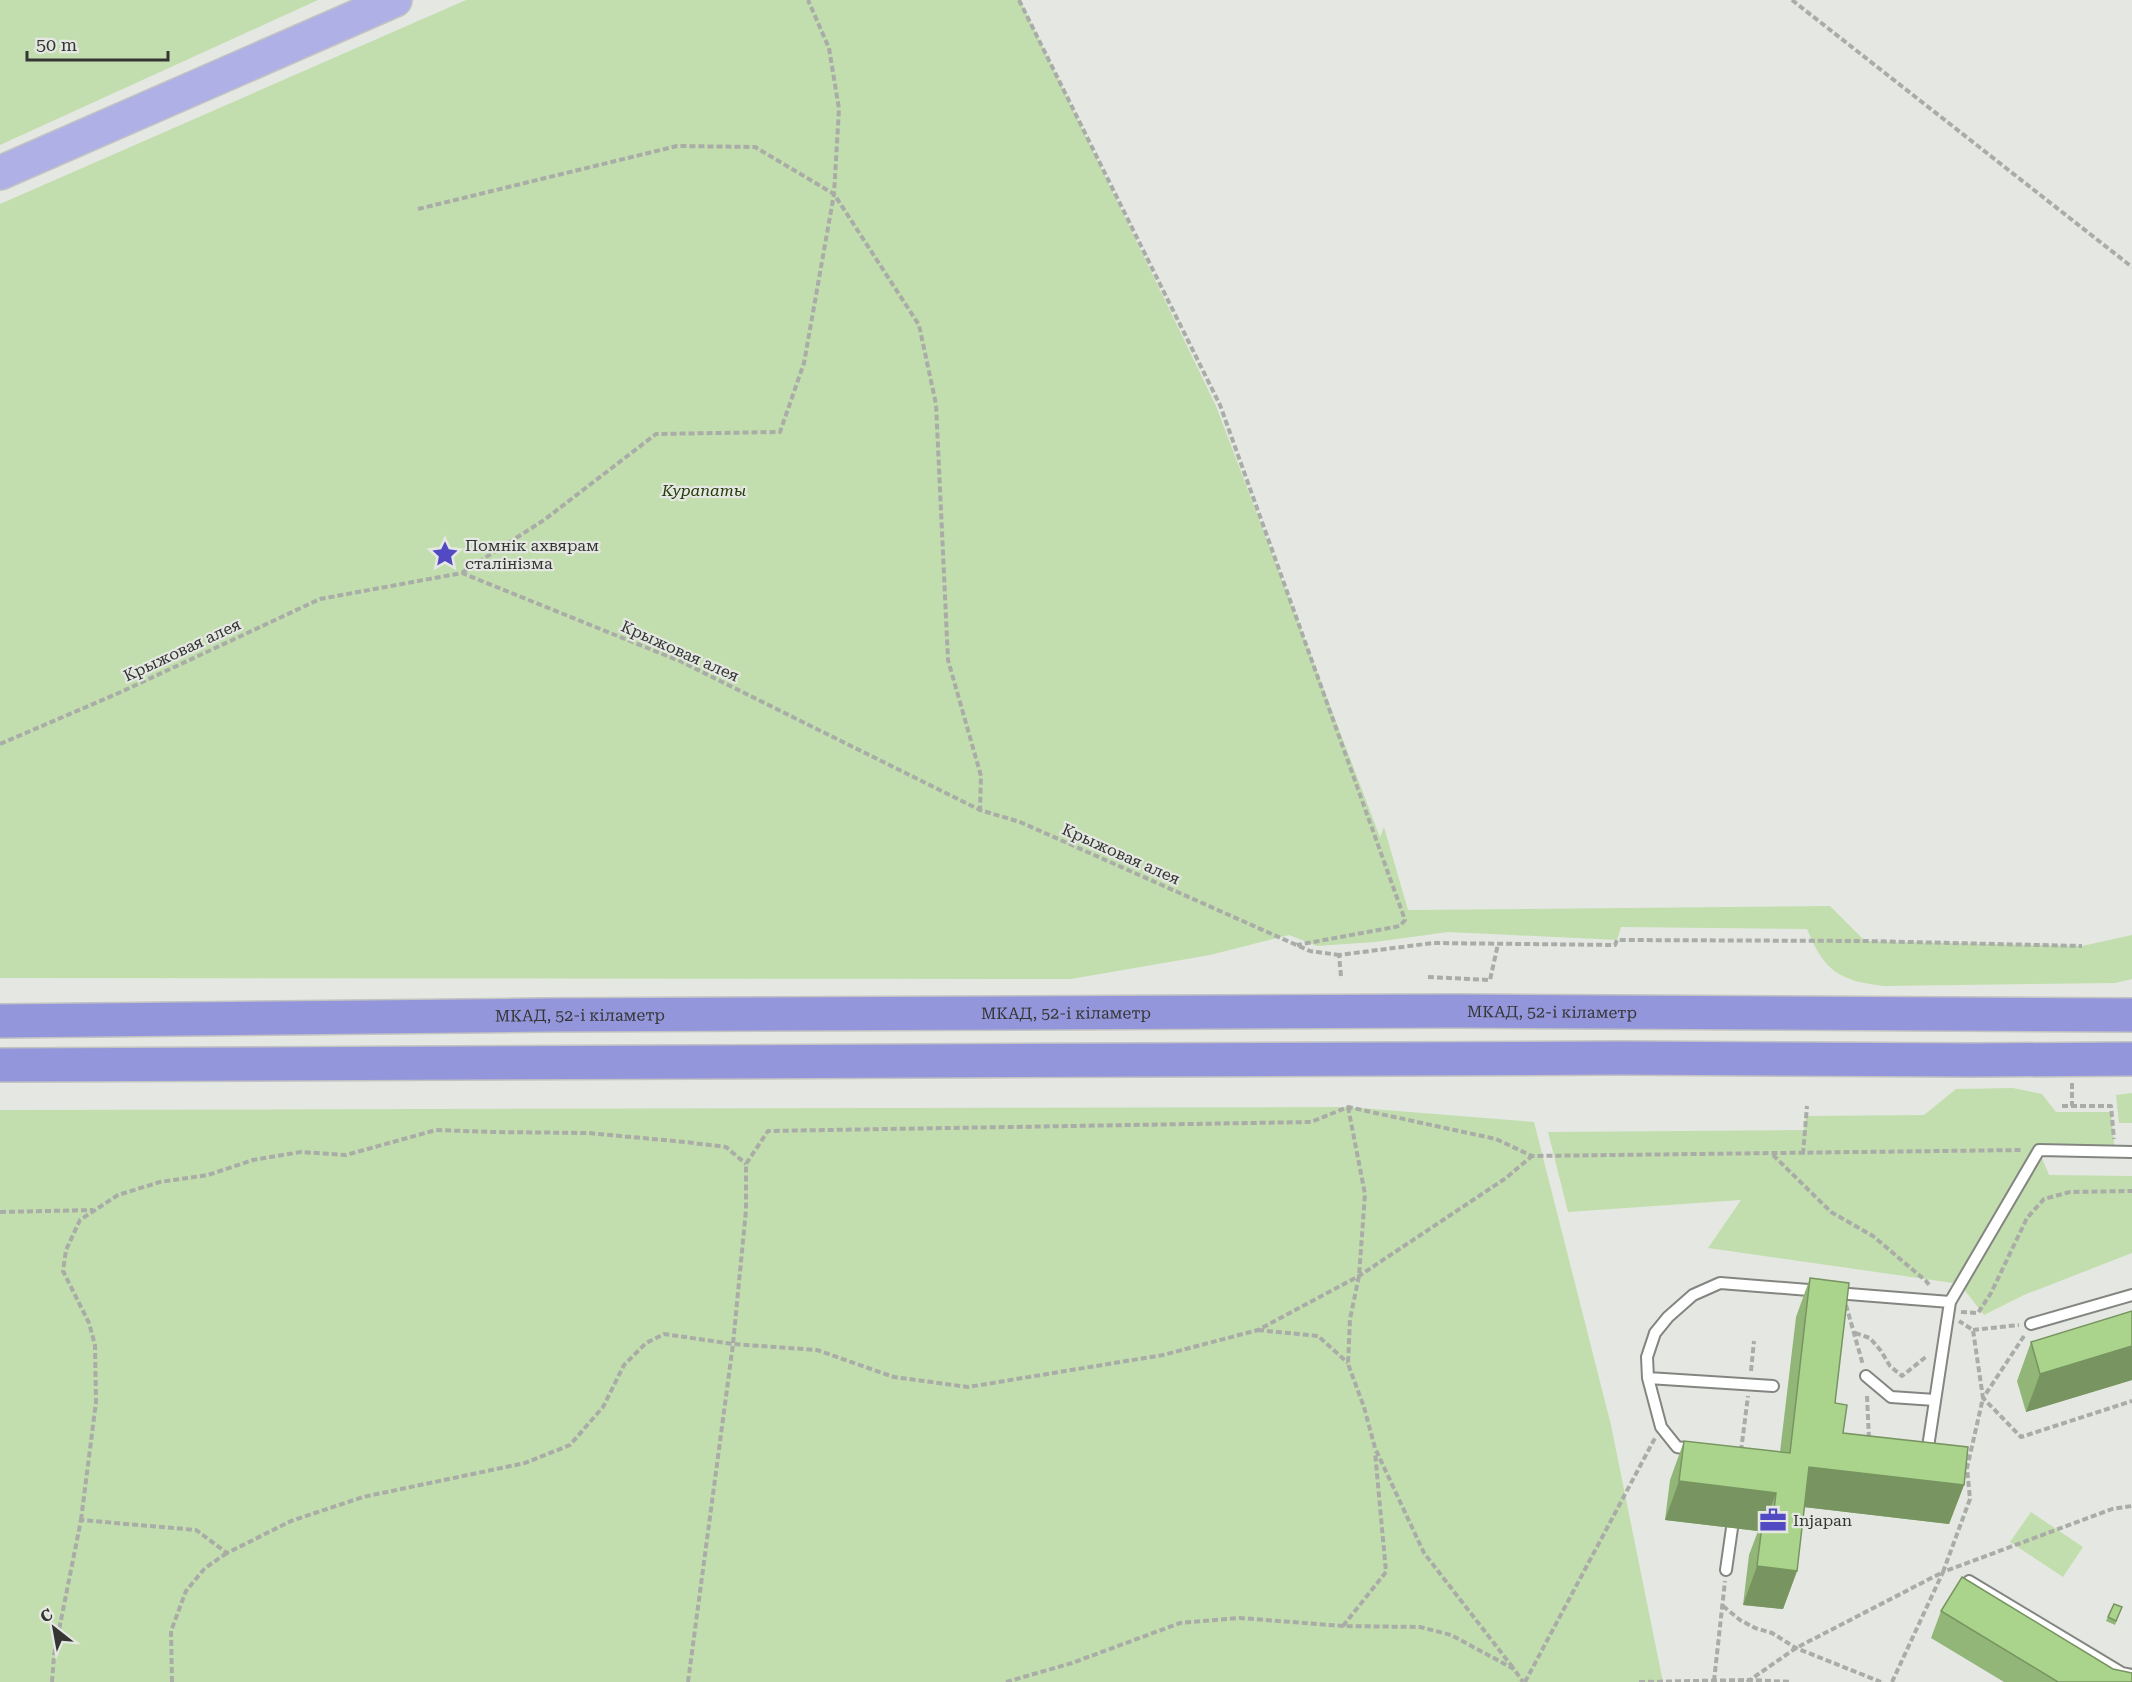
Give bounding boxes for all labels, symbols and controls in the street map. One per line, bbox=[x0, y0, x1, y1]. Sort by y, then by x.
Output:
scale bar bbox=[27, 24, 168, 62]
text: 50 m bbox=[36, 34, 77, 55]
park label: Курапаты bbox=[661, 481, 746, 500]
place label: Помнік ахвярам сталінізма bbox=[465, 536, 599, 573]
place icon: Помнік ахвярам сталінізма bbox=[430, 539, 460, 569]
street label: Крыжовая алея bbox=[120, 615, 244, 685]
street label: Крыжовая алея bbox=[618, 616, 742, 686]
street label: Крыжовая алея bbox=[1059, 819, 1183, 889]
street label: МКАД, 52-і кіламетр bbox=[1467, 1002, 1637, 1022]
street label: МКАД, 52-і кіламетр bbox=[981, 1003, 1151, 1023]
street label: МКАД, 52-і кіламетр bbox=[495, 1005, 665, 1025]
office icon: Injapan bbox=[1758, 1505, 1788, 1535]
place label: Injapan bbox=[1793, 1511, 1852, 1530]
north arrow bbox=[24, 1598, 84, 1658]
text: С bbox=[37, 1605, 56, 1627]

